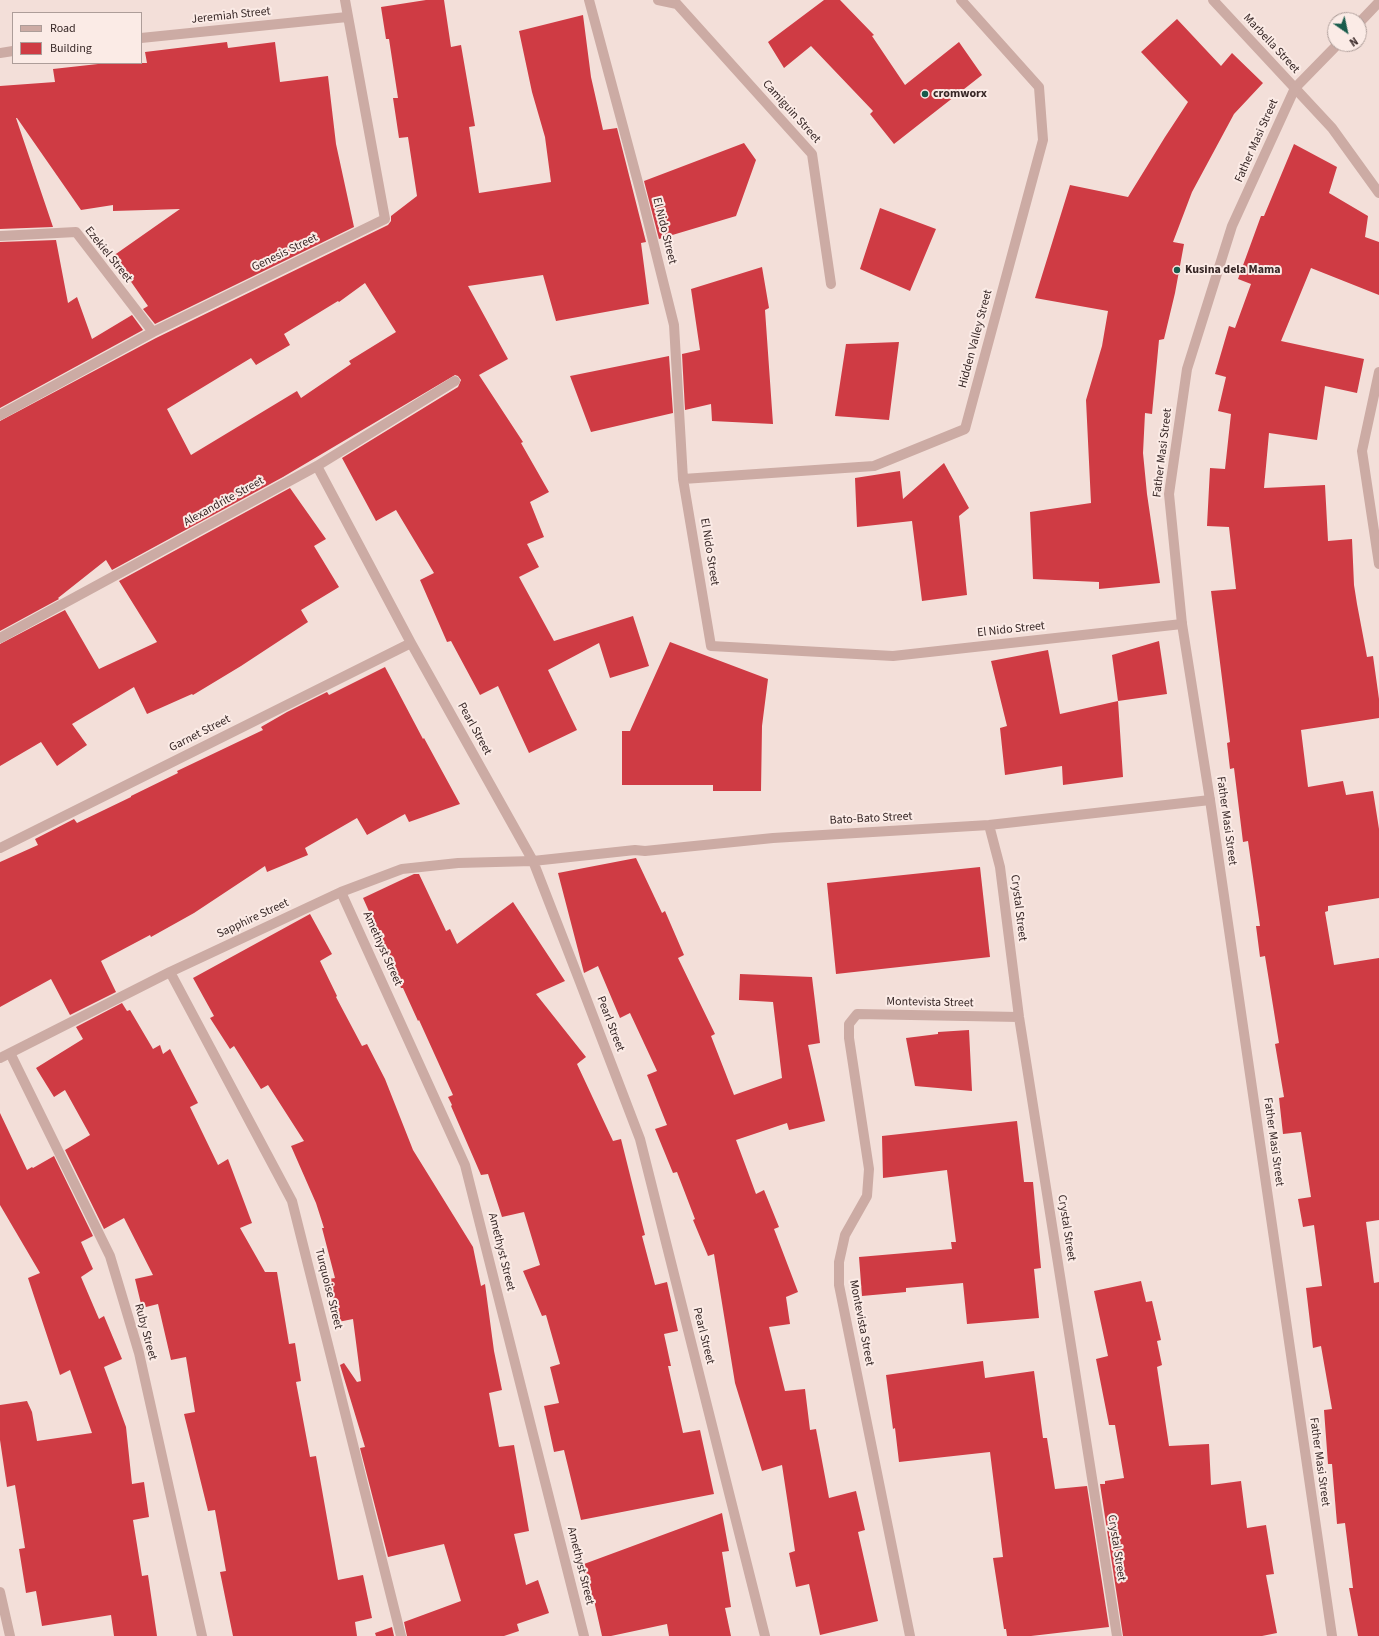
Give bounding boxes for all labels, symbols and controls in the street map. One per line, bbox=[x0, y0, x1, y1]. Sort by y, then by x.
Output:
street label: Jeremiah Street bbox=[191, 5, 271, 27]
street label: Marbella Street bbox=[1240, 11, 1302, 77]
legend bbox=[12, 12, 142, 64]
north arrow bbox=[1327, 12, 1367, 52]
text: Road bbox=[50, 20, 76, 37]
text: N bbox=[1346, 33, 1361, 50]
text: Building bbox=[50, 40, 92, 57]
street label: Camiguin Street bbox=[759, 77, 823, 147]
place label: cromworx bbox=[933, 87, 987, 101]
marker: cromworx bbox=[920, 89, 930, 99]
street label: Father Masi Street bbox=[1232, 97, 1282, 185]
street label: El Nido Street bbox=[649, 196, 679, 266]
street label: Ezekiel Street bbox=[81, 224, 135, 286]
street label: Genesis Street bbox=[250, 231, 320, 275]
place label: Kusina dela Mama bbox=[1185, 263, 1281, 277]
marker: Kusina dela Mama bbox=[1172, 265, 1182, 275]
street label: Hidden Valley Street bbox=[956, 288, 996, 390]
street label: Father Masi Street bbox=[1150, 408, 1176, 498]
street label: Alexandrite Street bbox=[181, 474, 267, 530]
street label: El Nido Street bbox=[697, 517, 721, 587]
street label: El Nido Street bbox=[976, 619, 1046, 641]
street label: Pearl Street bbox=[454, 700, 494, 758]
street label: Garnet Street bbox=[167, 712, 233, 756]
street label: Father Masi Street bbox=[1213, 776, 1239, 866]
street label: Bato-Bato Street bbox=[829, 810, 913, 828]
street label: Crystal Street bbox=[1007, 874, 1029, 942]
street label: Sapphire Street bbox=[215, 896, 291, 942]
street label: Amethyst Street bbox=[359, 910, 405, 988]
street label: Pearl Street bbox=[593, 994, 627, 1054]
street label: Montevista Street bbox=[886, 995, 974, 1011]
street label: Father Masi Street bbox=[1260, 1097, 1286, 1187]
street label: Crystal Street bbox=[1054, 1194, 1078, 1262]
street label: Amethyst Street bbox=[484, 1212, 518, 1292]
street label: Turquoise Street bbox=[311, 1247, 345, 1331]
street label: Montevista Street bbox=[846, 1279, 876, 1367]
street label: Ruby Street bbox=[131, 1302, 159, 1362]
street label: Pearl Street bbox=[689, 1306, 717, 1366]
street label: Father Masi Street bbox=[1306, 1417, 1332, 1507]
street label: Crystal Street bbox=[1104, 1514, 1128, 1582]
street label: Amethyst Street bbox=[563, 1526, 597, 1606]

